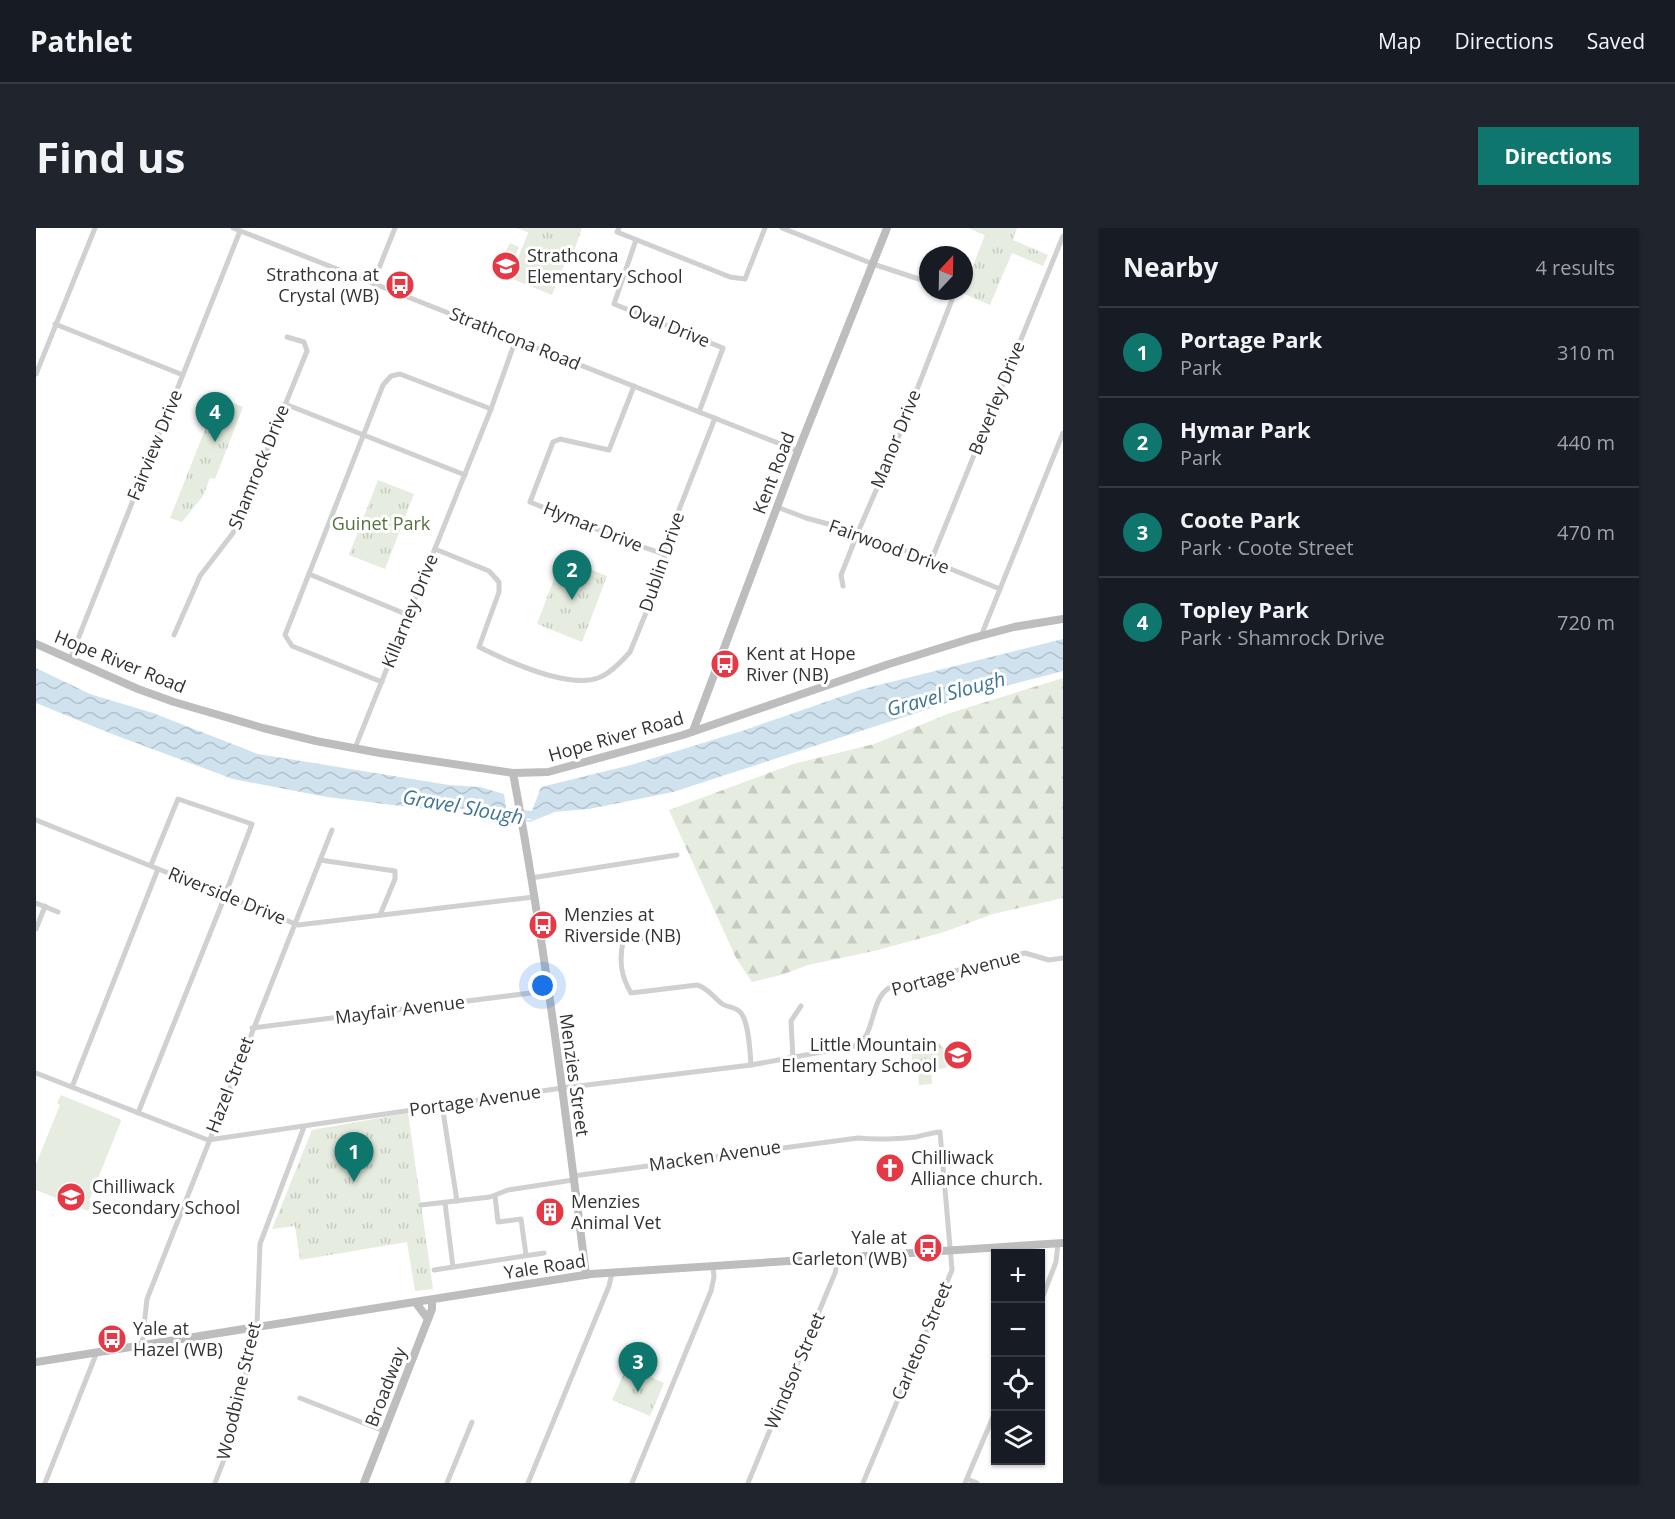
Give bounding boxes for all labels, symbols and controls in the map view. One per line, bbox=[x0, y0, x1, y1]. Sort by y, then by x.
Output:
text: Pathlet bbox=[30, 22, 132, 60]
text: Map bbox=[1378, 27, 1421, 55]
text: Directions bbox=[1454, 27, 1554, 55]
text: Saved bbox=[1587, 27, 1645, 55]
button: Directions bbox=[1478, 127, 1639, 185]
text: Find us bbox=[36, 128, 185, 185]
place label: Strathcona Elementary School bbox=[527, 243, 683, 288]
north arrow bbox=[919, 246, 973, 300]
text: Nearby bbox=[1123, 249, 1218, 285]
school or university icon: Strathcona Elementary School bbox=[490, 250, 522, 282]
text: 4 results bbox=[1535, 254, 1615, 281]
place label: Strathcona at Crystal (WB) bbox=[266, 262, 379, 307]
bus stop icon: Strathcona at Crystal (WB) bbox=[384, 269, 416, 301]
street label: Oval Drive bbox=[625, 298, 714, 352]
street label: Strathcona Road bbox=[446, 301, 584, 375]
text: Portage Park bbox=[1180, 324, 1322, 354]
street label: Beverley Drive bbox=[962, 337, 1030, 458]
text: 1 bbox=[1137, 339, 1148, 366]
text: 310 m bbox=[1557, 339, 1615, 366]
text: Park bbox=[1180, 354, 1222, 381]
street label: Fairview Drive bbox=[121, 386, 187, 504]
street label: Manor Drive bbox=[864, 386, 926, 491]
pin: 4 bbox=[196, 392, 234, 442]
street label: Shamrock Drive bbox=[222, 401, 294, 533]
text: Hymar Park bbox=[1180, 414, 1311, 444]
street label: Kent Road bbox=[746, 428, 800, 517]
text: 2 bbox=[1137, 429, 1148, 456]
text: 440 m bbox=[1557, 429, 1615, 456]
text: Park bbox=[1180, 444, 1222, 471]
street label: Hymar Drive bbox=[540, 495, 647, 557]
text: Coote Park bbox=[1180, 504, 1300, 534]
street label: Dublin Drive bbox=[633, 509, 689, 615]
park label: Guinet Park bbox=[332, 511, 431, 535]
street label: Fairwood Drive bbox=[826, 513, 953, 579]
text: 3 bbox=[1137, 519, 1148, 546]
text: 470 m bbox=[1557, 519, 1615, 546]
text: Park · Coote Street bbox=[1180, 534, 1354, 561]
street label: Killarney Drive bbox=[375, 550, 443, 671]
pin: 2 bbox=[552, 550, 592, 600]
text: Topley Park bbox=[1180, 594, 1309, 624]
text: 4 bbox=[1137, 609, 1148, 636]
text: 720 m bbox=[1557, 609, 1615, 636]
street label: Hope River Road bbox=[51, 624, 190, 698]
text: Park · Shamrock Drive bbox=[1180, 624, 1385, 651]
place label: Kent at Hope River (NB) bbox=[746, 641, 856, 686]
bus stop icon: Kent at Hope River (NB) bbox=[709, 648, 741, 680]
water label: Gravel Slough bbox=[883, 665, 1008, 722]
street label: Hope River Road bbox=[545, 705, 686, 767]
water label: Gravel Slough bbox=[401, 783, 526, 830]
street label: Riverside Drive bbox=[165, 861, 290, 930]
place label: Menzies at Riverside (NB) bbox=[564, 902, 681, 947]
bus stop icon: Menzies at Riverside (NB) bbox=[527, 909, 559, 941]
street label: Portage Avenue bbox=[889, 943, 1023, 1001]
your location bbox=[528, 971, 557, 1000]
street label: Mayfair Avenue bbox=[334, 989, 466, 1029]
street label: Menzies Street bbox=[554, 1012, 595, 1138]
place label: Little Mountain Elementary School bbox=[781, 1032, 937, 1077]
street label: Hazel Street bbox=[200, 1033, 258, 1136]
school or university icon: Little Mountain Elementary School bbox=[942, 1039, 974, 1071]
street label: Portage Avenue bbox=[408, 1079, 542, 1121]
pin: 1 bbox=[334, 1132, 374, 1182]
street label: Macken Avenue bbox=[647, 1134, 782, 1176]
place label: Chilliwack Alliance church. bbox=[911, 1145, 1043, 1190]
church icon: Chilliwack Alliance church. bbox=[874, 1152, 906, 1184]
place label: Chilliwack Secondary School bbox=[92, 1174, 240, 1219]
school or university icon: Chilliwack Secondary School bbox=[55, 1181, 87, 1213]
place label: Menzies Animal Vet bbox=[571, 1189, 661, 1234]
building icon: Menzies Animal Vet bbox=[534, 1196, 566, 1228]
place label: Yale at Carleton (WB) bbox=[792, 1225, 907, 1270]
bus stop icon: Yale at Carleton (WB) bbox=[912, 1232, 944, 1264]
street label: Yale Road bbox=[502, 1248, 587, 1284]
map controls bbox=[991, 1249, 1045, 1465]
button: + bbox=[991, 1249, 1045, 1303]
street label: Carleton Street bbox=[885, 1278, 957, 1404]
button: − bbox=[991, 1303, 1045, 1357]
street label: Windsor Street bbox=[759, 1308, 830, 1433]
place label: Yale at Hazel (WB) bbox=[133, 1316, 223, 1361]
street label: Woodbine Street bbox=[210, 1319, 266, 1462]
bus stop icon: Yale at Hazel (WB) bbox=[96, 1323, 128, 1355]
street label: Broadway bbox=[359, 1342, 412, 1430]
pin: 3 bbox=[618, 1342, 658, 1392]
button: locate bbox=[991, 1357, 1045, 1411]
button: layers bbox=[991, 1411, 1045, 1465]

